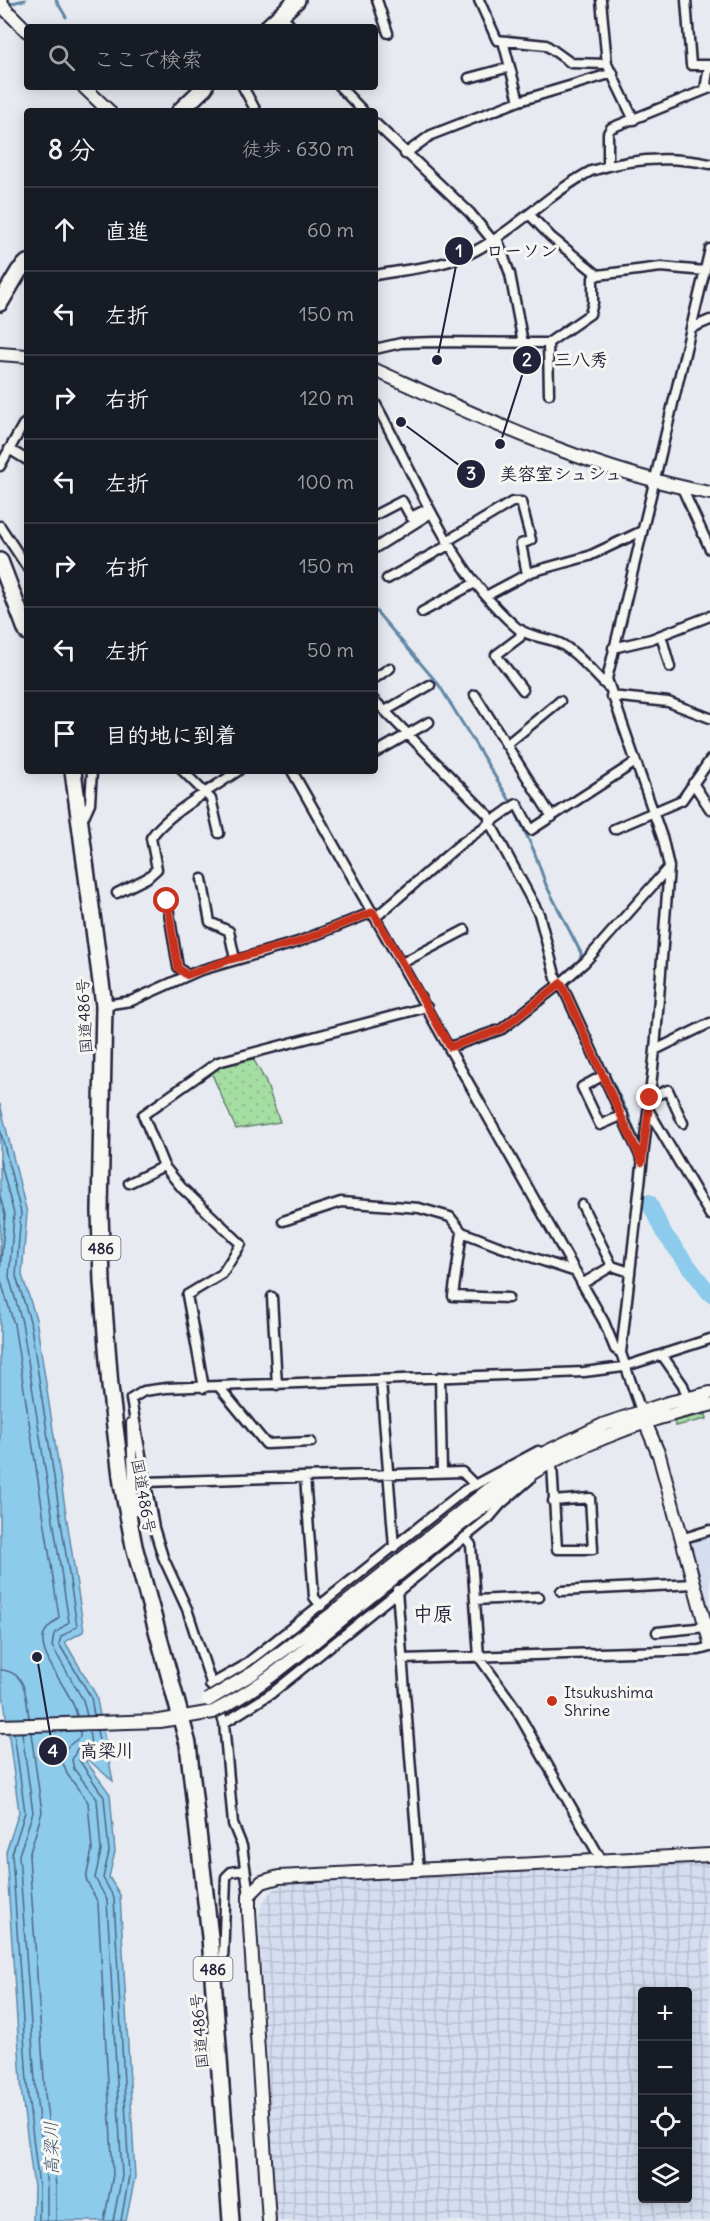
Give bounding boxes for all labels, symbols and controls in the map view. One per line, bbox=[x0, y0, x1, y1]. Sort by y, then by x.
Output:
search box bbox=[24, 24, 378, 90]
icon: search bbox=[45, 41, 78, 74]
text: ここで検索 bbox=[93, 45, 203, 73]
text: 8 分 bbox=[48, 133, 95, 166]
text: 徒歩 · 630 m bbox=[242, 136, 354, 161]
icon: ahead bbox=[48, 213, 81, 246]
text: 直進 bbox=[105, 217, 149, 245]
text: 60 m bbox=[307, 217, 354, 242]
callout: ローソン bbox=[444, 233, 570, 269]
text: 1 bbox=[455, 239, 463, 262]
text: ローソン bbox=[486, 239, 558, 262]
icon: left bbox=[48, 297, 81, 330]
text: 左折 bbox=[105, 301, 149, 329]
text: 150 m bbox=[299, 301, 354, 326]
callout: 三八秀 bbox=[512, 342, 620, 378]
text: 2 bbox=[522, 348, 532, 371]
text: 三八秀 bbox=[554, 348, 608, 371]
icon: right bbox=[48, 381, 81, 414]
text: 右折 bbox=[105, 385, 149, 413]
text: 120 m bbox=[300, 385, 354, 410]
callout: 美容室シュシュ bbox=[456, 456, 636, 492]
text: 3 bbox=[466, 462, 476, 485]
text: 美容室シュシュ bbox=[499, 462, 623, 485]
icon: left bbox=[48, 465, 81, 498]
text: 左折 bbox=[105, 469, 149, 497]
text: 100 m bbox=[297, 469, 354, 494]
icon: right bbox=[48, 549, 81, 582]
text: 右折 bbox=[105, 553, 149, 581]
text: 150 m bbox=[299, 553, 354, 578]
icon: left bbox=[48, 633, 81, 666]
text: 左折 bbox=[105, 637, 149, 665]
text: 50 m bbox=[307, 637, 354, 662]
icon: arrive bbox=[48, 717, 81, 750]
text: 目的地に到着 bbox=[105, 721, 237, 749]
route start bbox=[153, 887, 179, 913]
street label: 国道486号 bbox=[72, 978, 96, 1054]
route end bbox=[636, 1084, 662, 1110]
road number: 486 bbox=[82, 1236, 120, 1260]
street label: 国道486号 bbox=[128, 1457, 160, 1535]
district label: 中原 bbox=[413, 1601, 453, 1626]
place label: Itsukushima Shrine bbox=[564, 1682, 653, 1720]
marker: Itsukushima Shrine bbox=[545, 1694, 559, 1708]
callout: 高梁川 bbox=[38, 1733, 146, 1769]
text: 4 bbox=[48, 1739, 59, 1762]
text: 高梁川 bbox=[80, 1739, 134, 1762]
road number: 486 bbox=[194, 1957, 232, 1981]
map controls bbox=[638, 1987, 692, 2203]
button: + bbox=[638, 1987, 692, 2041]
street label: 国道486号 bbox=[186, 1992, 212, 2070]
button: − bbox=[638, 2041, 692, 2095]
button: locate bbox=[638, 2095, 692, 2149]
water label: 高梁川 bbox=[39, 2121, 63, 2175]
button: layers bbox=[638, 2149, 692, 2203]

